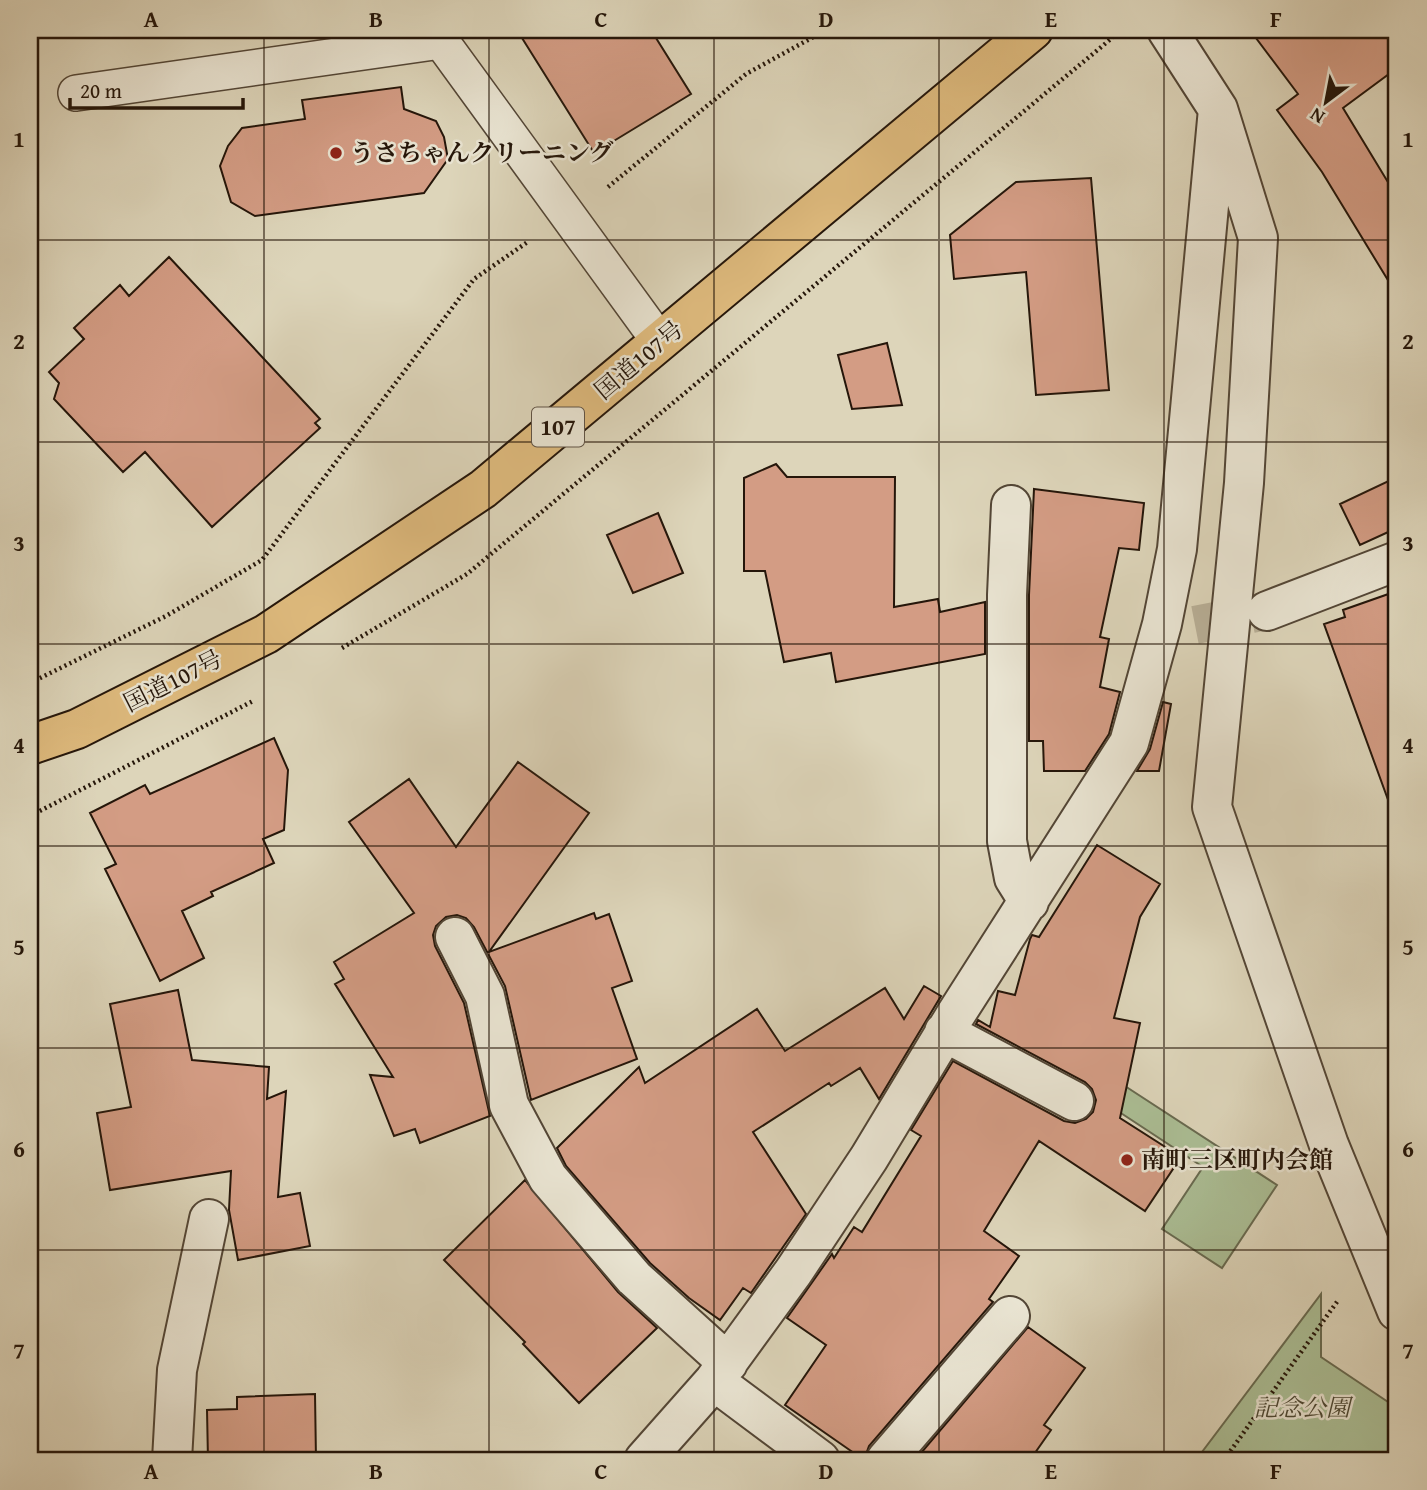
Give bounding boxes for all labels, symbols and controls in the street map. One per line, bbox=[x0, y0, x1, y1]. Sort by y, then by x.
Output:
text: A bbox=[144, 2, 159, 35]
text: B bbox=[369, 2, 383, 35]
text: C bbox=[594, 2, 608, 35]
text: D bbox=[819, 2, 834, 35]
text: E bbox=[1045, 2, 1057, 35]
text: F bbox=[1270, 2, 1282, 35]
scale bar bbox=[70, 66, 243, 110]
north arrow bbox=[1290, 66, 1360, 136]
text: 20 m bbox=[80, 75, 122, 106]
text: N bbox=[1304, 101, 1330, 132]
text: 1 bbox=[13, 122, 25, 155]
text: 1 bbox=[1402, 122, 1414, 155]
place label: うさちゃんクリーニング bbox=[350, 135, 614, 170]
marker: うさちゃんクリーニング bbox=[328, 145, 344, 161]
street label: 国道107号 bbox=[587, 312, 691, 407]
text: 2 bbox=[13, 324, 25, 357]
text: 2 bbox=[1402, 324, 1414, 357]
road number: 107 bbox=[532, 408, 584, 446]
text: 3 bbox=[13, 526, 25, 559]
text: 3 bbox=[1402, 526, 1414, 559]
street label: 国道107号 bbox=[117, 641, 228, 720]
text: 4 bbox=[13, 728, 25, 761]
text: 4 bbox=[1402, 728, 1414, 761]
text: 5 bbox=[13, 930, 25, 963]
text: 5 bbox=[1402, 930, 1414, 963]
text: 6 bbox=[13, 1132, 25, 1165]
text: 6 bbox=[1402, 1132, 1414, 1165]
place label: 南町三区町内会館 bbox=[1141, 1142, 1333, 1177]
marker: 南町三区町内会館 bbox=[1119, 1152, 1135, 1168]
text: 7 bbox=[13, 1334, 25, 1367]
text: 7 bbox=[1402, 1334, 1414, 1367]
park label: 記念公園 bbox=[1254, 1390, 1354, 1425]
text: A bbox=[144, 1454, 159, 1487]
text: B bbox=[369, 1454, 383, 1487]
text: C bbox=[594, 1454, 608, 1487]
text: D bbox=[819, 1454, 834, 1487]
text: E bbox=[1045, 1454, 1057, 1487]
text: F bbox=[1270, 1454, 1282, 1487]

